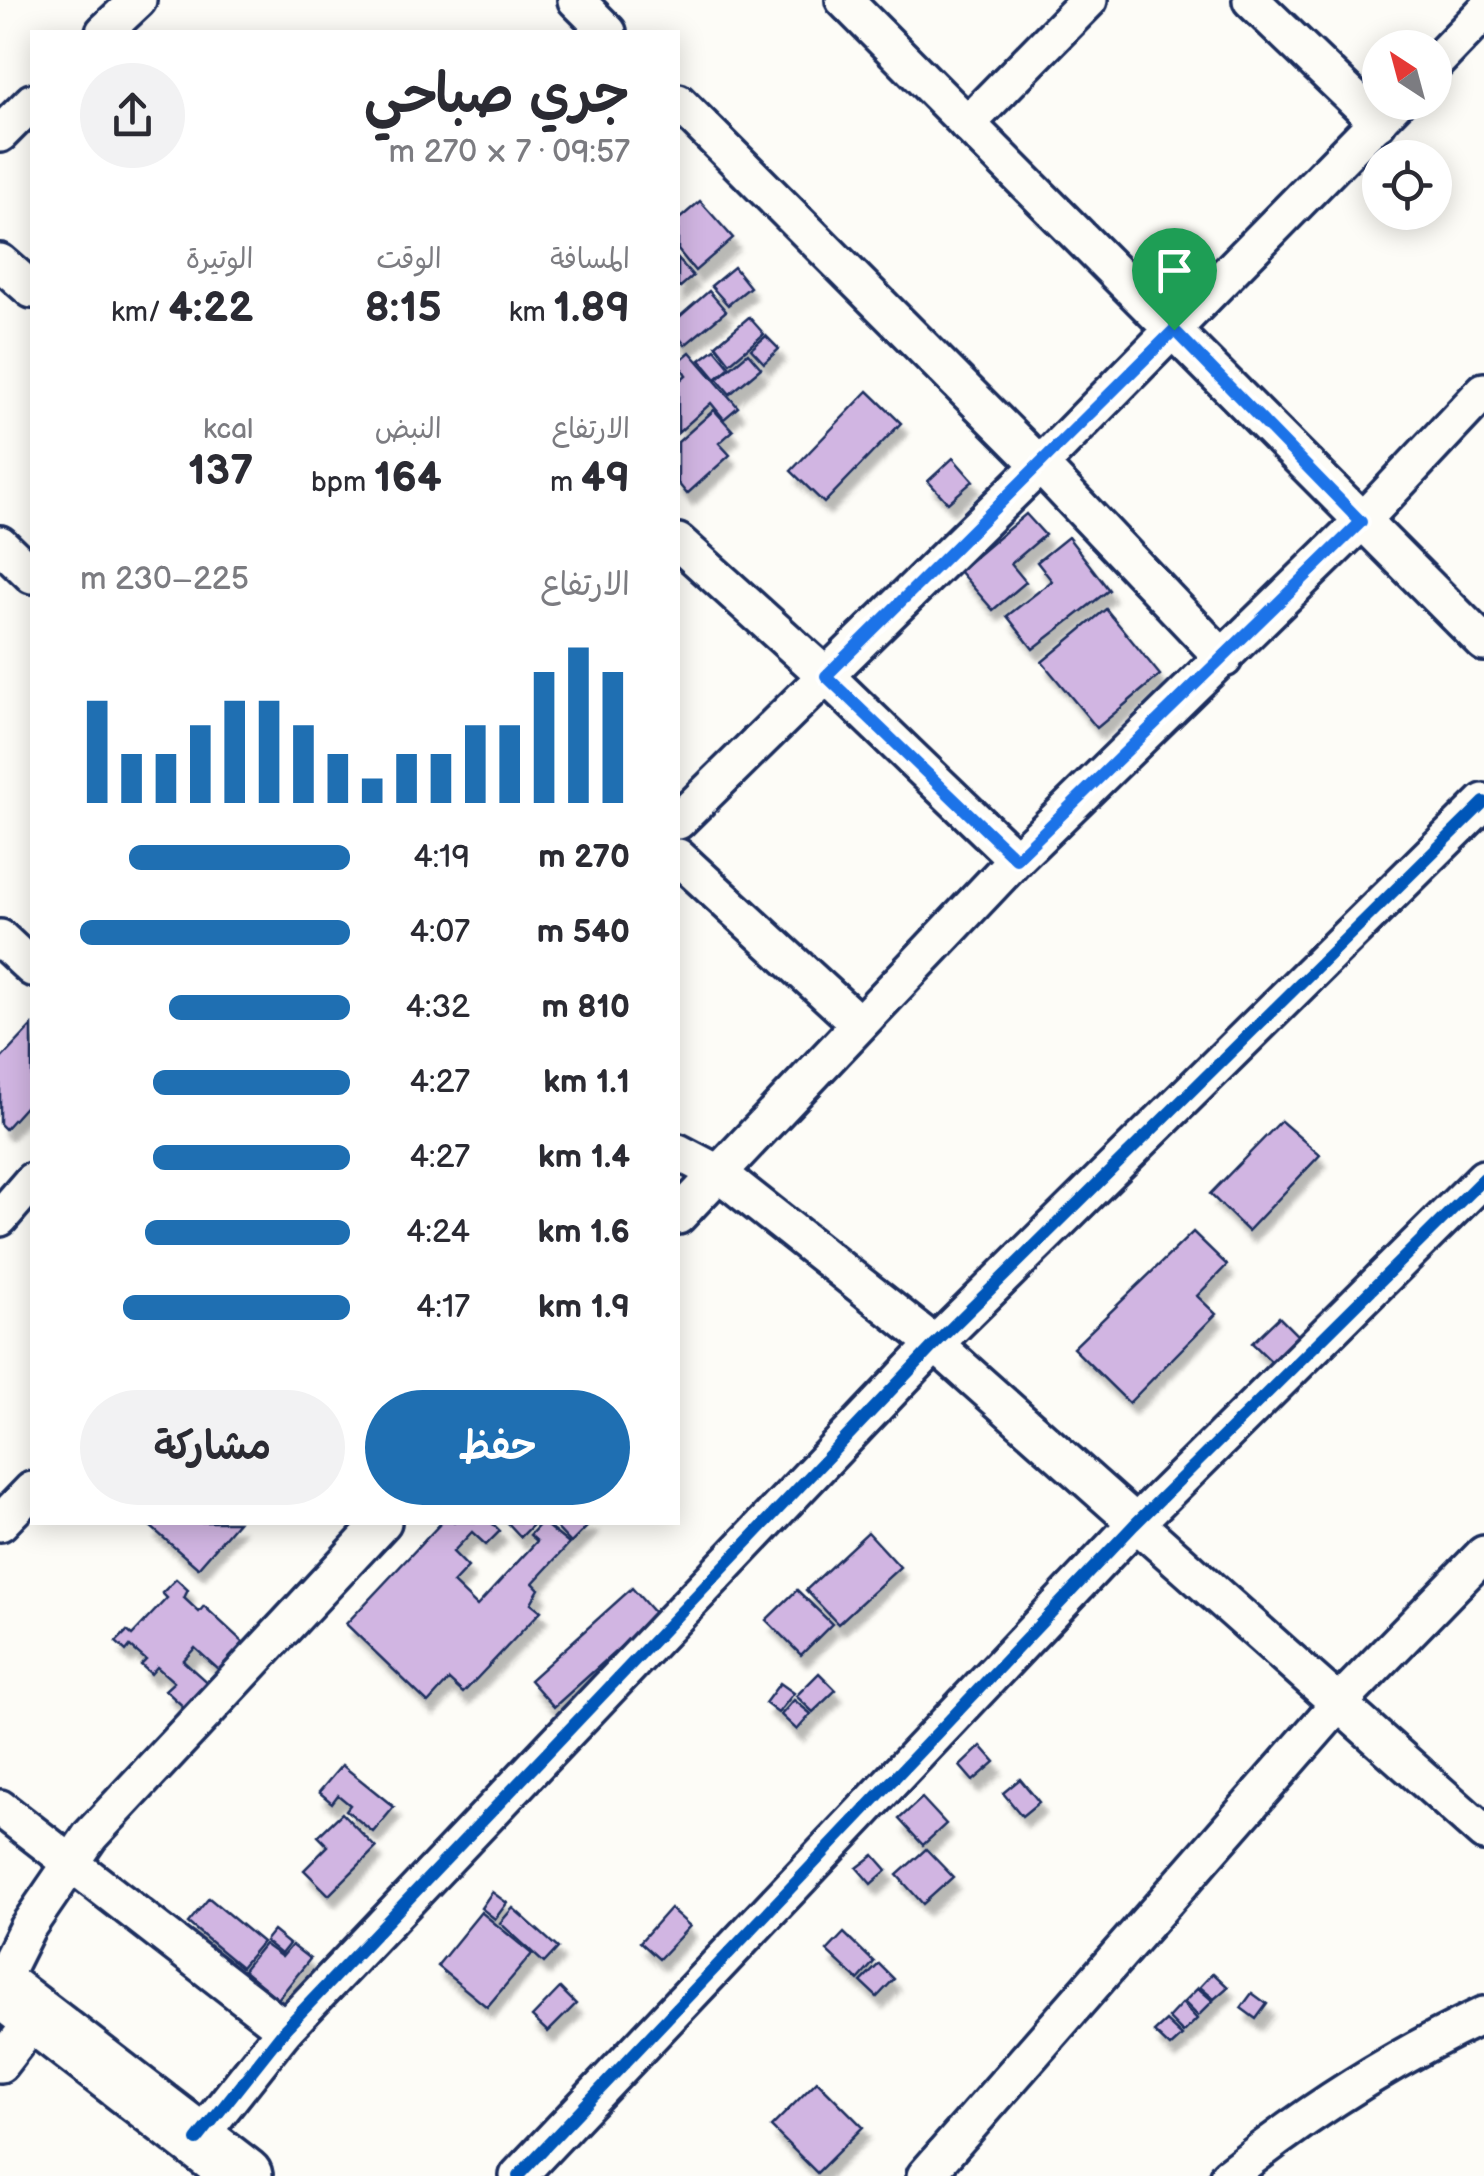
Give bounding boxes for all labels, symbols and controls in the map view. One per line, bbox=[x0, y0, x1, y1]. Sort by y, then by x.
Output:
north arrow bbox=[1362, 30, 1452, 120]
map controls bbox=[1362, 30, 1452, 230]
text: جري صباحي bbox=[364, 62, 630, 129]
button: share bbox=[80, 63, 185, 168]
text: 09:57 · 7 × 270 m bbox=[389, 133, 630, 172]
button: locate bbox=[1362, 140, 1452, 230]
pin bbox=[1132, 228, 1217, 331]
text: الوتيرة bbox=[186, 243, 253, 276]
text: الوقت bbox=[376, 243, 442, 276]
text: المسافة bbox=[550, 243, 630, 276]
icon: arrive bbox=[1147, 243, 1202, 298]
text: 4:22 bbox=[168, 283, 253, 334]
text: 8:15 bbox=[364, 283, 442, 334]
text: 1.89 bbox=[553, 283, 630, 334]
text: /km bbox=[111, 296, 168, 329]
text: km bbox=[509, 296, 553, 329]
text: kcal bbox=[203, 413, 253, 446]
text: النبض bbox=[375, 413, 442, 446]
text: الارتفاع bbox=[551, 413, 630, 446]
text: 137 bbox=[188, 446, 253, 497]
text: 164 bbox=[374, 453, 442, 504]
text: 49 bbox=[581, 453, 630, 504]
text: bpm bbox=[311, 466, 374, 499]
text: m bbox=[550, 466, 581, 499]
text: 225–230 m bbox=[80, 560, 249, 599]
text: الارتفاع bbox=[540, 566, 630, 605]
text: 4:19 bbox=[413, 838, 470, 877]
text: 270 m bbox=[538, 838, 630, 877]
text: 4:07 bbox=[409, 913, 470, 952]
text: 540 m bbox=[537, 913, 630, 952]
text: 4:32 bbox=[405, 988, 470, 1027]
text: 810 m bbox=[541, 988, 630, 1027]
text: 4:27 bbox=[409, 1063, 470, 1102]
text: 1.1 km bbox=[543, 1063, 630, 1102]
text: 4:27 bbox=[409, 1138, 470, 1177]
text: 1.4 km bbox=[538, 1138, 630, 1177]
text: 4:24 bbox=[406, 1213, 470, 1252]
text: 1.6 km bbox=[537, 1213, 630, 1252]
text: 4:17 bbox=[416, 1288, 470, 1327]
text: 1.9 km bbox=[538, 1288, 630, 1327]
button: مشاركة bbox=[80, 1390, 345, 1505]
button: حفظ bbox=[365, 1390, 630, 1505]

